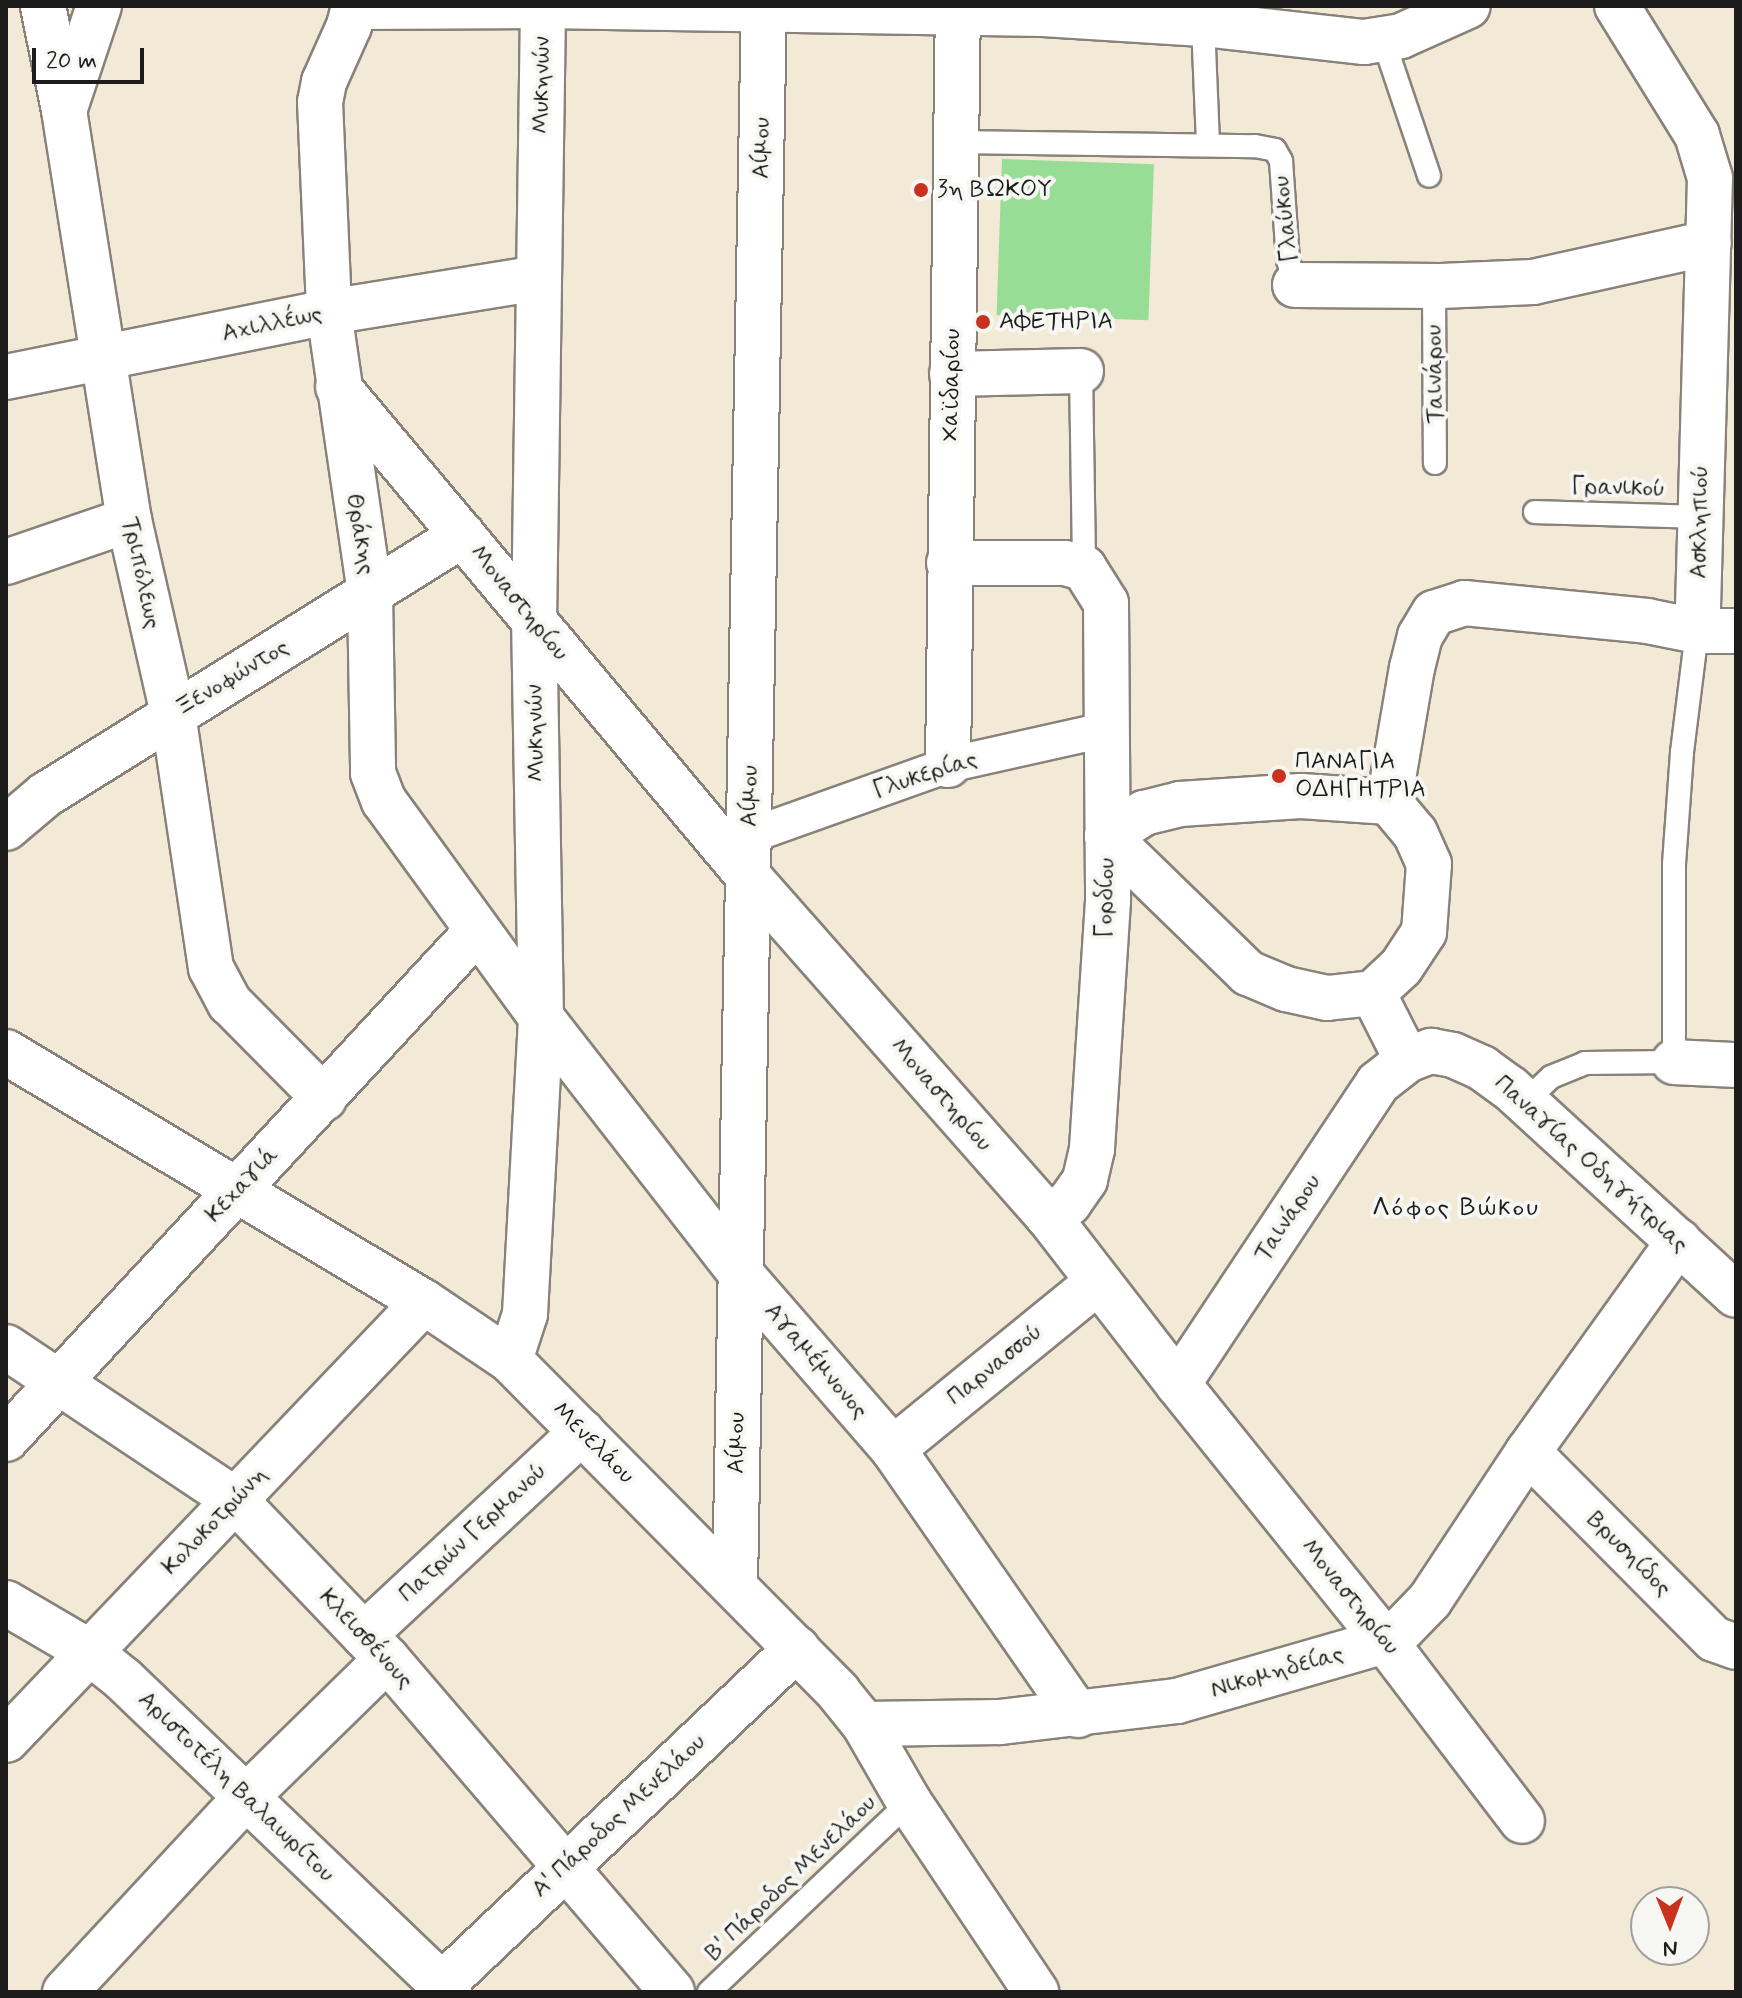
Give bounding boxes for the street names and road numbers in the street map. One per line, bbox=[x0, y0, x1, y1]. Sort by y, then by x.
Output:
street label: Μυκηνών bbox=[527, 36, 557, 134]
street label: Αίμου bbox=[747, 117, 777, 179]
street label: Γλαύκου bbox=[1267, 174, 1305, 264]
street label: Αχιλλέως bbox=[219, 299, 325, 349]
street label: Ταινάρου bbox=[1420, 324, 1450, 424]
street label: Χαϊδαρίου bbox=[937, 328, 967, 442]
street label: Ασκληπιού bbox=[1685, 465, 1715, 579]
street label: Γρανικού bbox=[1570, 472, 1666, 504]
street label: Θράκης bbox=[339, 491, 381, 577]
street label: Τριπόλεως bbox=[115, 514, 167, 632]
street label: Μοναστηρίου bbox=[463, 539, 575, 667]
street label: Ξενοφώντος bbox=[170, 633, 294, 723]
street label: Μυκηνών bbox=[521, 684, 551, 782]
street label: Γλυκερίας bbox=[869, 745, 981, 805]
street label: Αίμου bbox=[735, 765, 765, 827]
street label: Γορδίου bbox=[1090, 857, 1122, 939]
street label: Μοναστηρίου bbox=[884, 1032, 998, 1158]
street label: Παναγίας Οδηγήτριας bbox=[1488, 1069, 1694, 1259]
street label: Κεχαγιά bbox=[200, 1141, 284, 1229]
street label: Ταινάρου bbox=[1248, 1169, 1328, 1267]
street label: Αγαμέμνονος bbox=[758, 1297, 874, 1425]
street label: Παρνασσού bbox=[942, 1318, 1048, 1412]
street label: Μενελάου bbox=[546, 1396, 640, 1490]
street label: Αίμου bbox=[722, 1412, 752, 1474]
street label: Πατρών Γερμανού bbox=[393, 1457, 553, 1609]
street label: Κολοκοτρώνη bbox=[156, 1461, 274, 1581]
street label: Βρυσηίδος bbox=[1581, 1506, 1677, 1602]
street label: Μοναστηρίου bbox=[1294, 1533, 1406, 1661]
street label: Κλεισθένους bbox=[313, 1583, 419, 1695]
street label: Νικομηδείας bbox=[1207, 1639, 1347, 1705]
street label: Αριστοτέλη Βαλαωρίτου bbox=[132, 1686, 340, 1888]
street label: Α' Πάροδος Μενελάου bbox=[526, 1728, 712, 1904]
street label: Β' Πάροδος Μενελάου bbox=[699, 1789, 883, 1967]

